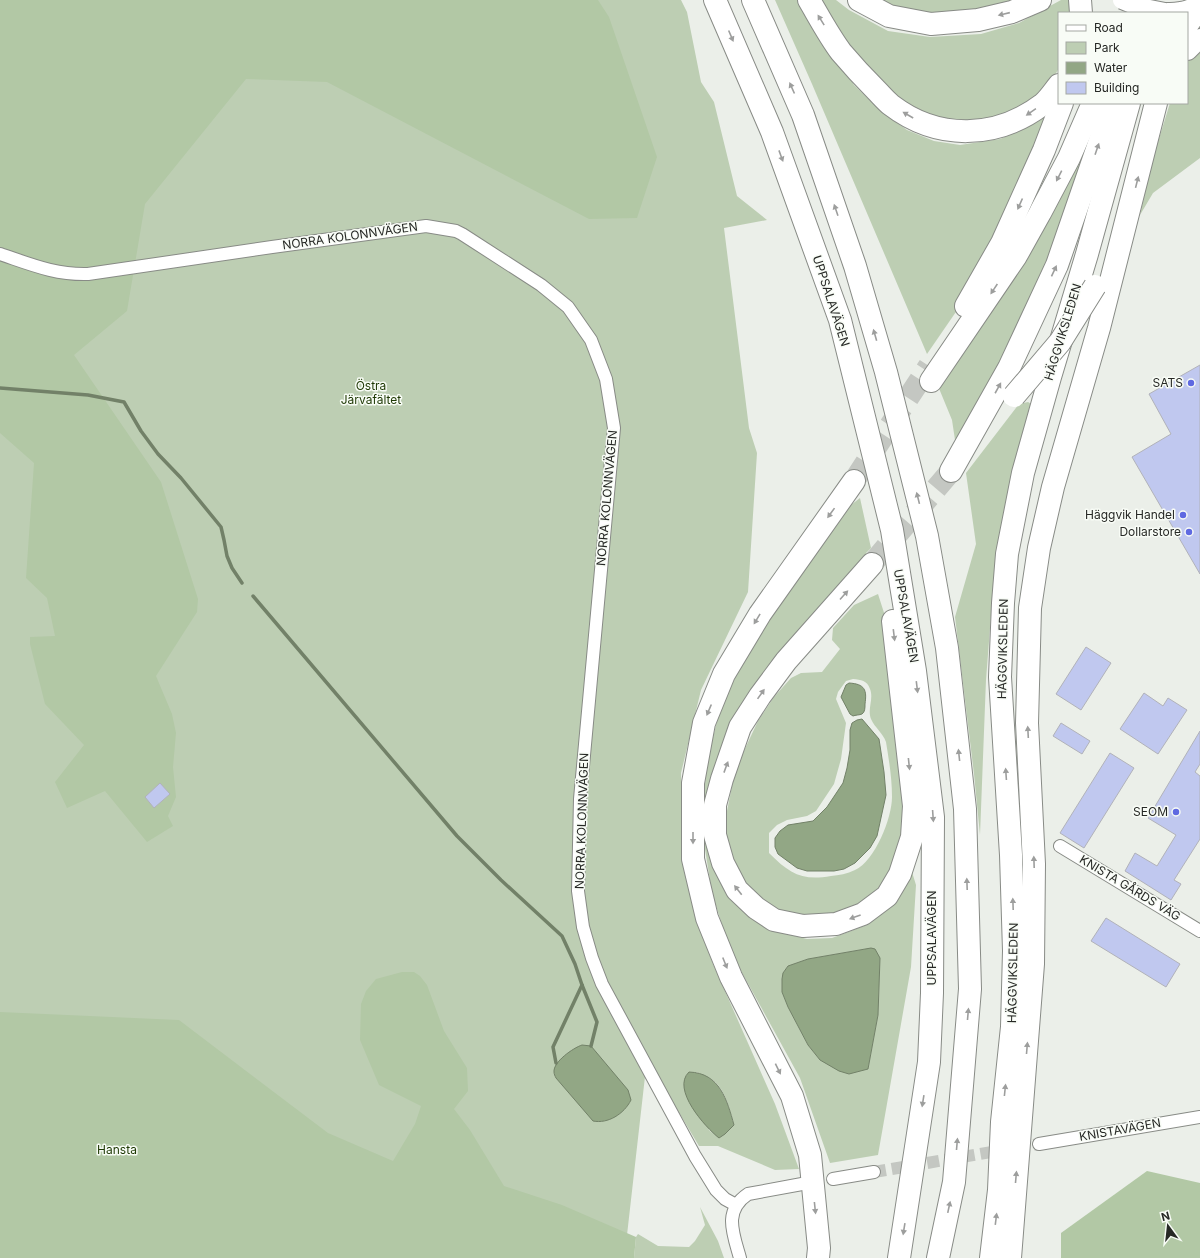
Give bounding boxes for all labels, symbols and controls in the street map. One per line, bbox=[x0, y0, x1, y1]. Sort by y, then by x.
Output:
one-way arrow bbox=[997, 12, 1010, 18]
legend bbox=[1058, 12, 1188, 104]
one-way arrow bbox=[818, 14, 825, 26]
text: Road bbox=[1094, 20, 1123, 35]
one-way arrow bbox=[728, 30, 734, 41]
text: Park bbox=[1094, 40, 1120, 55]
text: Water bbox=[1094, 60, 1128, 75]
text: Building bbox=[1094, 80, 1139, 95]
one-way arrow bbox=[789, 83, 795, 94]
one-way arrow bbox=[1026, 108, 1036, 116]
one-way arrow bbox=[903, 111, 913, 119]
one-way arrow bbox=[1095, 142, 1101, 154]
one-way arrow bbox=[778, 150, 784, 162]
one-way arrow bbox=[1056, 171, 1063, 182]
one-way arrow bbox=[1134, 176, 1140, 188]
one-way arrow bbox=[1017, 198, 1023, 209]
one-way arrow bbox=[833, 204, 839, 216]
street label: NORRA KOLONNVÄGEN bbox=[281, 219, 419, 252]
street label: UPPSALAVÄGEN bbox=[810, 253, 853, 348]
one-way arrow bbox=[1051, 266, 1057, 277]
street label: HÄGGVIKSLEDEN bbox=[1041, 282, 1084, 382]
one-way arrow bbox=[990, 283, 998, 294]
one-way arrow bbox=[872, 328, 878, 340]
place label: SATS bbox=[1153, 375, 1183, 390]
park label: Östra Järvafältet bbox=[341, 378, 401, 407]
marker: SATS bbox=[1186, 378, 1196, 388]
one-way arrow bbox=[994, 383, 1001, 394]
street label: NORRA KOLONNVÄGEN bbox=[593, 429, 620, 567]
one-way arrow bbox=[914, 492, 920, 504]
one-way arrow bbox=[827, 507, 835, 518]
place label: Häggvik Handel bbox=[1085, 507, 1175, 522]
marker: Häggvik Handel bbox=[1178, 510, 1188, 520]
place label: Dollarstore bbox=[1119, 524, 1181, 539]
marker: Dollarstore bbox=[1184, 527, 1194, 537]
street label: UPPSALAVÄGEN bbox=[891, 568, 922, 664]
one-way arrow bbox=[840, 590, 849, 600]
street label: HÄGGVIKSLEDEN bbox=[994, 599, 1011, 699]
one-way arrow bbox=[753, 613, 760, 625]
one-way arrow bbox=[891, 629, 897, 641]
one-way arrow bbox=[914, 681, 921, 693]
one-way arrow bbox=[757, 689, 765, 700]
one-way arrow bbox=[706, 704, 712, 715]
one-way arrow bbox=[1024, 726, 1031, 738]
one-way arrow bbox=[956, 748, 962, 761]
street label: NORRA KOLONNVÄGEN bbox=[572, 753, 591, 889]
one-way arrow bbox=[906, 758, 913, 770]
one-way arrow bbox=[723, 761, 729, 773]
one-way arrow bbox=[1003, 768, 1010, 780]
place label: SEOM bbox=[1133, 804, 1168, 819]
marker: SEOM bbox=[1171, 807, 1181, 817]
one-way arrow bbox=[929, 810, 936, 822]
one-way arrow bbox=[690, 832, 696, 845]
street label: KNISTA GÅRDS VÄG bbox=[1077, 851, 1183, 924]
one-way arrow bbox=[1030, 856, 1037, 868]
one-way arrow bbox=[964, 877, 970, 890]
one-way arrow bbox=[734, 885, 743, 896]
street label: UPPSALAVÄGEN bbox=[924, 890, 939, 986]
one-way arrow bbox=[1010, 897, 1016, 910]
one-way arrow bbox=[848, 915, 860, 921]
street label: HÄGGVIKSLEDEN bbox=[1004, 923, 1021, 1023]
one-way arrow bbox=[723, 957, 729, 969]
one-way arrow bbox=[965, 1008, 971, 1020]
one-way arrow bbox=[1023, 1042, 1030, 1054]
one-way arrow bbox=[775, 1063, 781, 1075]
one-way arrow bbox=[1002, 1084, 1009, 1096]
one-way arrow bbox=[920, 1095, 926, 1107]
street label: KNISTAVÄGEN bbox=[1078, 1115, 1162, 1144]
one-way arrow bbox=[954, 1138, 961, 1150]
park label: Hansta bbox=[97, 1142, 137, 1157]
one-way arrow bbox=[1013, 1171, 1020, 1183]
one-way arrow bbox=[946, 1200, 952, 1213]
one-way arrow bbox=[812, 1202, 818, 1214]
north arrow bbox=[1148, 1206, 1188, 1246]
text: N bbox=[1160, 1208, 1171, 1224]
one-way arrow bbox=[992, 1213, 999, 1225]
one-way arrow bbox=[900, 1223, 906, 1235]

